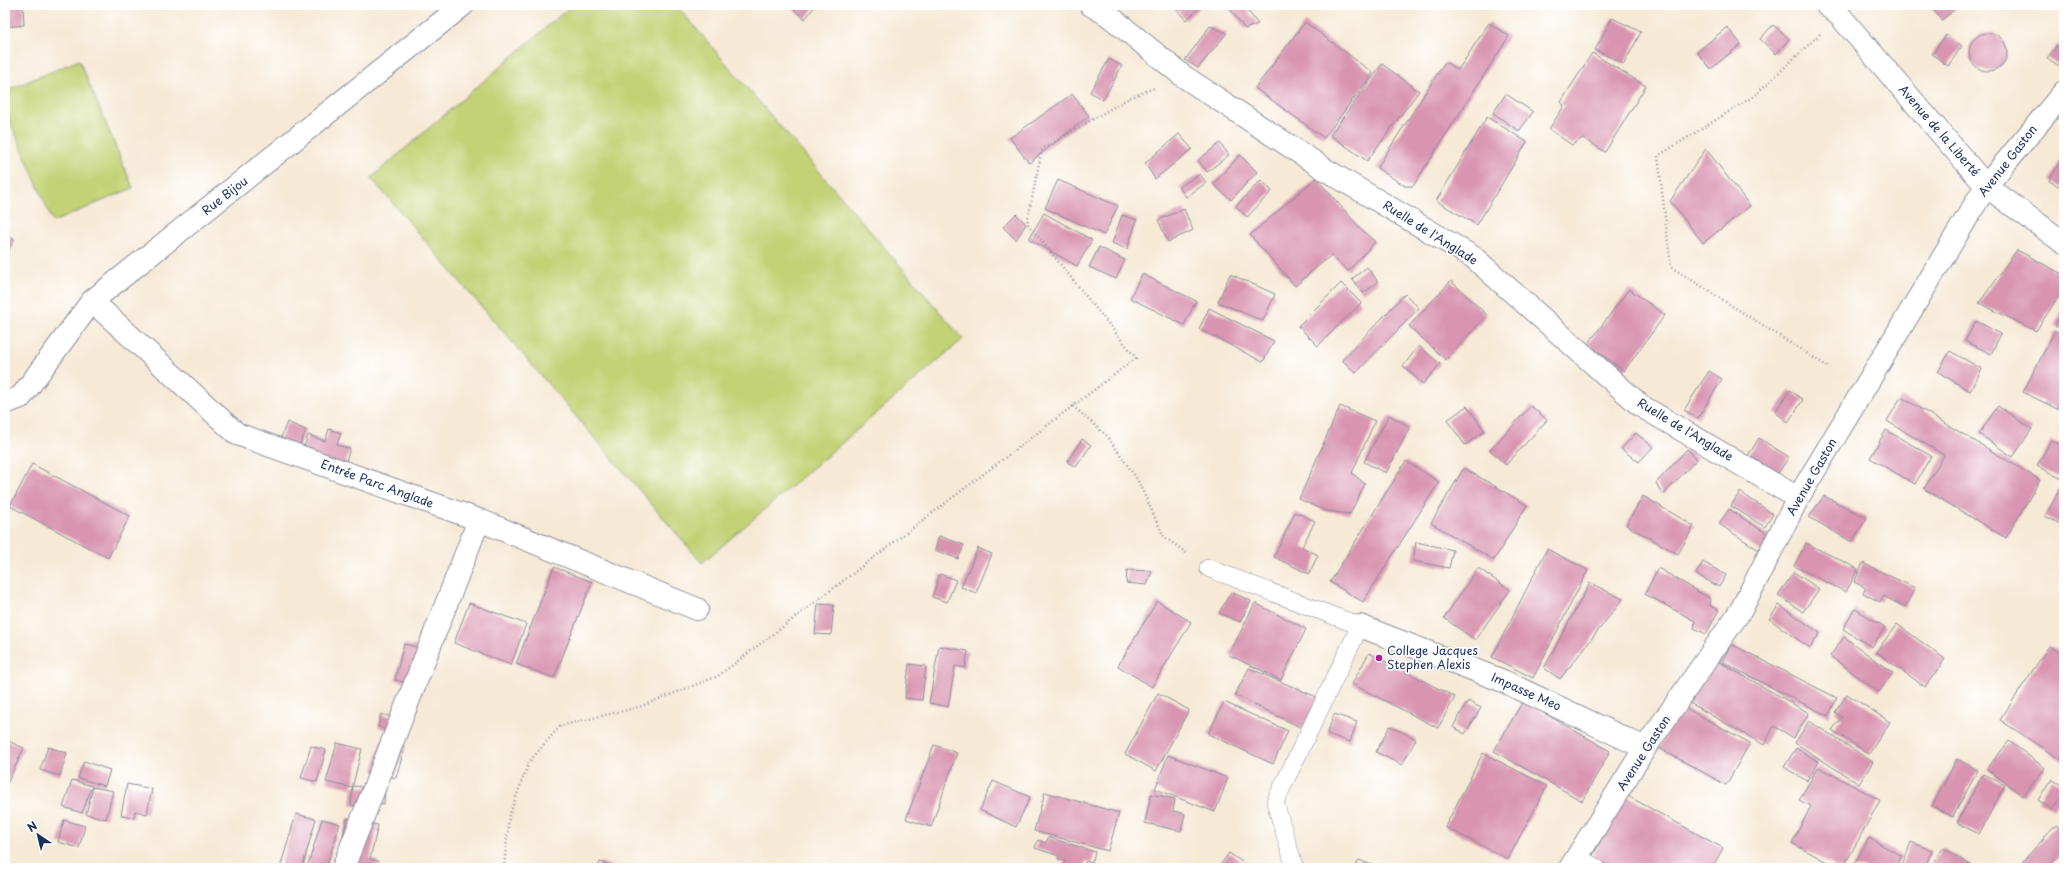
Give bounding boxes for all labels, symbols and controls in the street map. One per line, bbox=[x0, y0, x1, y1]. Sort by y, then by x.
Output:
street label: Avenue de la Liberté bbox=[1895, 81, 1985, 180]
street label: Avenue Gaston bbox=[1973, 121, 2041, 200]
street label: Rue Bijou bbox=[198, 172, 251, 219]
street label: Ruelle de l'Anglade bbox=[1380, 196, 1482, 269]
street label: Ruelle de l'Anglade bbox=[1634, 393, 1737, 465]
street label: Avenue Gaston bbox=[1782, 435, 1841, 518]
street label: Entrée Parc Anglade bbox=[318, 454, 436, 512]
place label: College Jacques Stephen Alexis bbox=[1387, 641, 1478, 673]
marker: College Jacques Stephen Alexis bbox=[1374, 653, 1384, 663]
street label: Impasse Meo bbox=[1489, 668, 1565, 715]
street label: Avenue Gaston bbox=[1612, 711, 1674, 794]
north arrow bbox=[18, 815, 58, 855]
text: N bbox=[24, 817, 41, 836]

